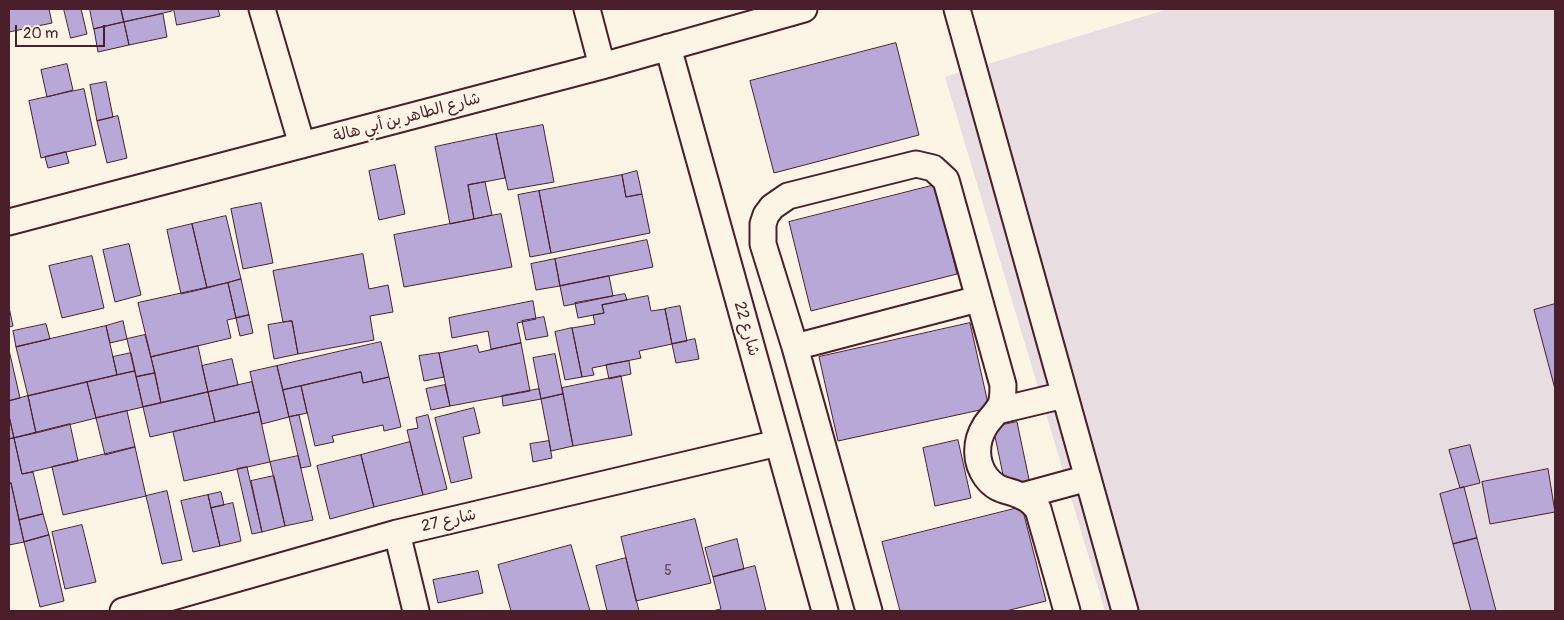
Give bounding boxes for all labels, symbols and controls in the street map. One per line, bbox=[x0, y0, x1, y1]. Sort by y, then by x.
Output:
scale bar bbox=[18, 15, 108, 47]
text: 20 m bbox=[23, 24, 58, 43]
street label: شارع الطاهر بن أبي هالة bbox=[331, 89, 483, 147]
street label: شارع 22 bbox=[729, 299, 763, 359]
street label: شارع 27 bbox=[420, 505, 478, 537]
house number: 5 bbox=[664, 563, 672, 579]

